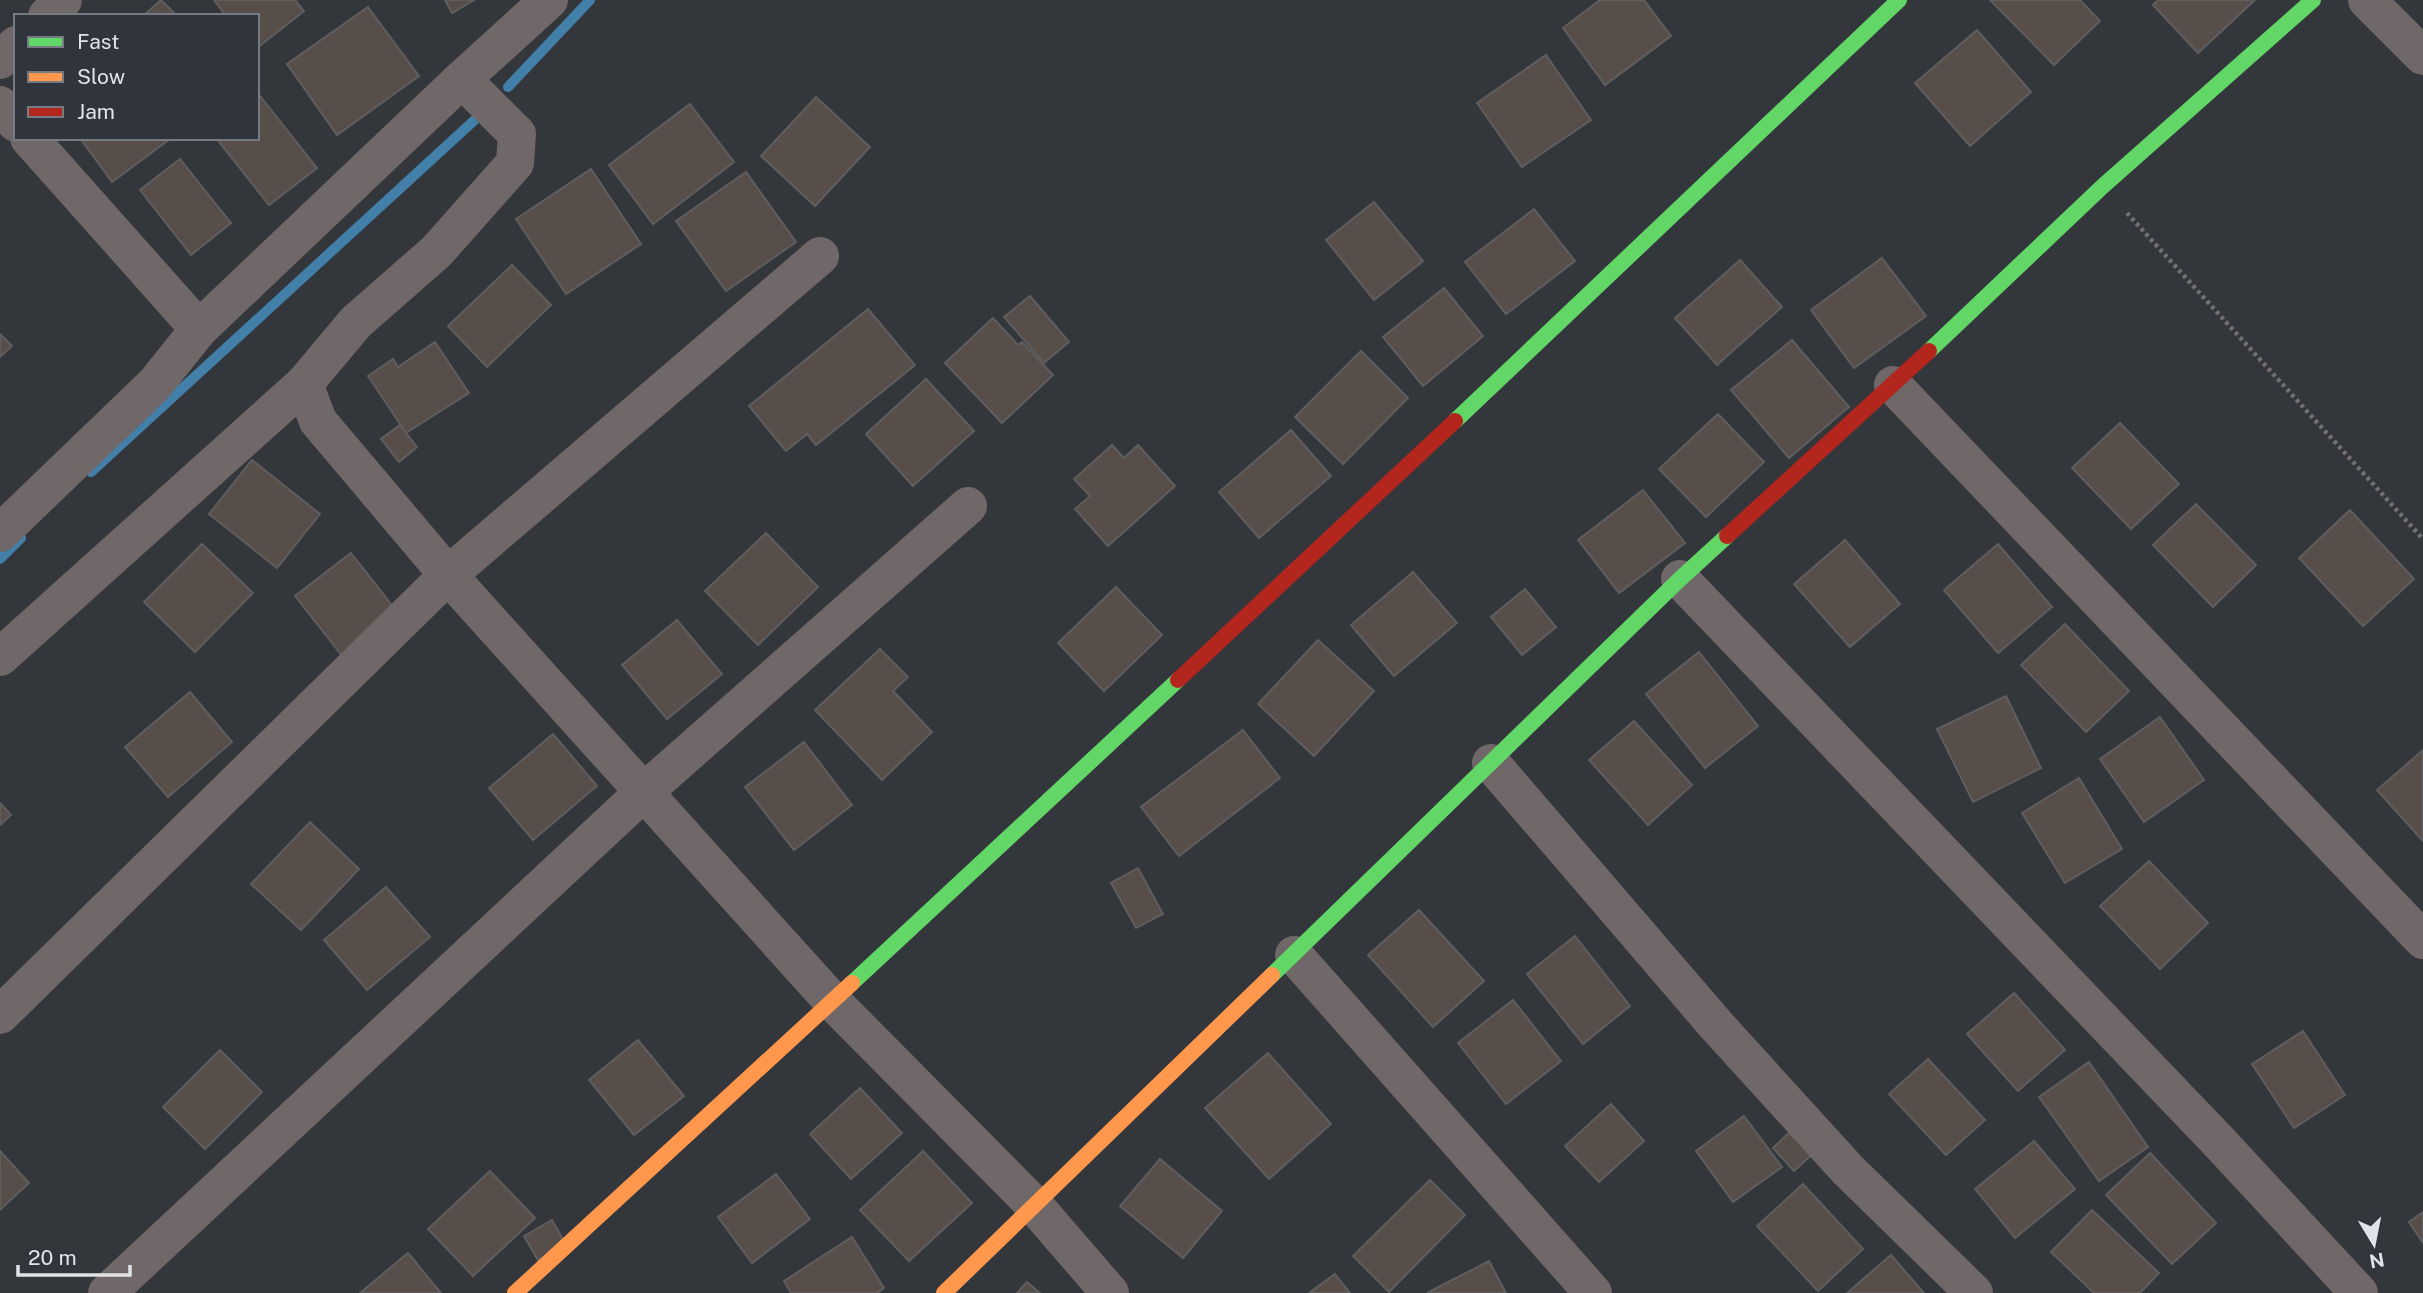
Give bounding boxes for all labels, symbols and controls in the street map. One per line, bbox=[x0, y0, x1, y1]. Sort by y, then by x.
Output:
legend bbox=[14, 14, 259, 140]
text: Fast bbox=[77, 29, 119, 54]
text: Slow bbox=[77, 64, 125, 89]
text: Jam bbox=[77, 99, 115, 124]
north arrow bbox=[2339, 1209, 2409, 1279]
scale bar bbox=[18, 1234, 130, 1278]
text: 20 m bbox=[28, 1245, 77, 1270]
text: N bbox=[2368, 1249, 2386, 1273]

